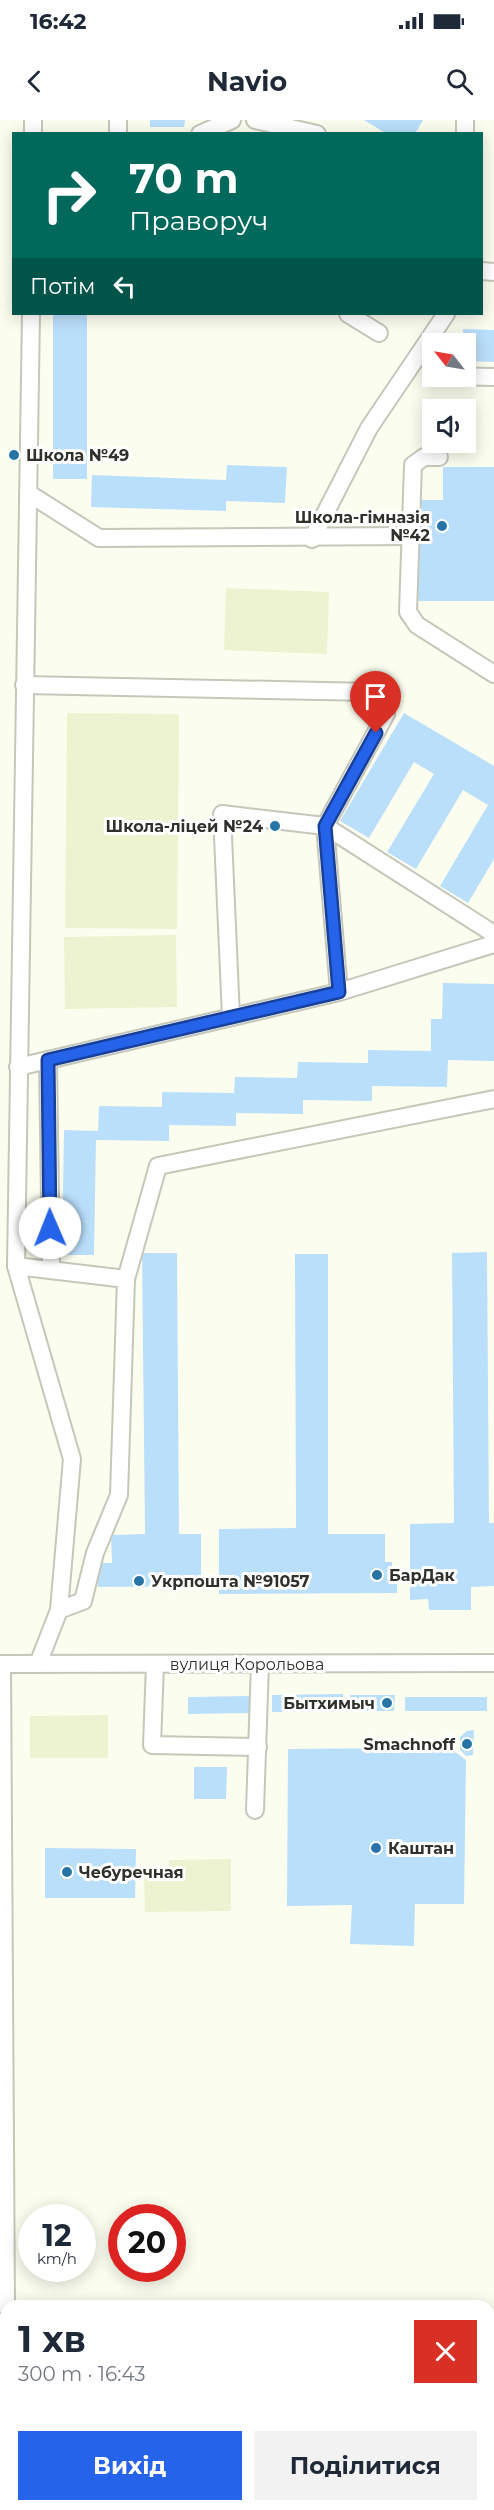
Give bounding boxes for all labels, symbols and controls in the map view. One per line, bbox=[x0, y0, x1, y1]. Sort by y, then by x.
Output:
text: 16:42 bbox=[30, 8, 87, 35]
icon: back bbox=[18, 65, 51, 98]
text: Navio bbox=[207, 65, 287, 98]
icon: search bbox=[443, 65, 476, 98]
text: 70 m bbox=[129, 152, 239, 204]
icon: right bbox=[30, 156, 108, 234]
text: Праворуч bbox=[129, 204, 268, 237]
icon: left bbox=[108, 270, 141, 303]
text: Потім bbox=[30, 273, 96, 300]
north arrow bbox=[422, 333, 476, 387]
map controls bbox=[422, 333, 476, 453]
button: sound bbox=[422, 399, 476, 453]
place label: Школа №49 bbox=[26, 446, 129, 465]
marker: Школа №49 bbox=[7, 448, 21, 462]
place label: Школа-гімназія №42 bbox=[295, 508, 430, 545]
marker: Школа-гімназія №42 bbox=[435, 519, 449, 533]
pin bbox=[350, 671, 401, 733]
icon: arrive bbox=[359, 680, 392, 713]
place label: Школа-ліцей №24 bbox=[106, 817, 263, 836]
marker: Школа-ліцей №24 bbox=[268, 819, 282, 833]
position arrow bbox=[18, 1196, 82, 1260]
place label: БарДак bbox=[389, 1566, 455, 1585]
marker: БарДак bbox=[370, 1568, 384, 1582]
place label: Укрпошта №91057 bbox=[151, 1572, 310, 1591]
marker: Укрпошта №91057 bbox=[132, 1574, 146, 1588]
street label: вулиця Корольова bbox=[170, 1655, 324, 1674]
place label: Бытхимыч bbox=[283, 1694, 375, 1713]
marker: Бытхимыч bbox=[380, 1696, 394, 1710]
place label: Smachnoff bbox=[364, 1735, 456, 1754]
marker: Smachnoff bbox=[460, 1737, 474, 1751]
place label: Каштан bbox=[388, 1839, 454, 1858]
marker: Каштан bbox=[369, 1841, 383, 1855]
place label: Чебуречная bbox=[79, 1863, 184, 1882]
marker: Чебуречная bbox=[60, 1865, 74, 1879]
speed limit sign: 20 bbox=[108, 2204, 186, 2282]
text: 12 bbox=[42, 2217, 72, 2254]
text: km/h bbox=[37, 2249, 77, 2268]
text: 1 хв bbox=[18, 2317, 86, 2361]
button: close bbox=[414, 2320, 477, 2383]
text: 300 m · 16:43 bbox=[18, 2362, 146, 2386]
button: Вихід bbox=[18, 2431, 242, 2500]
button: Поділитися bbox=[254, 2431, 477, 2500]

